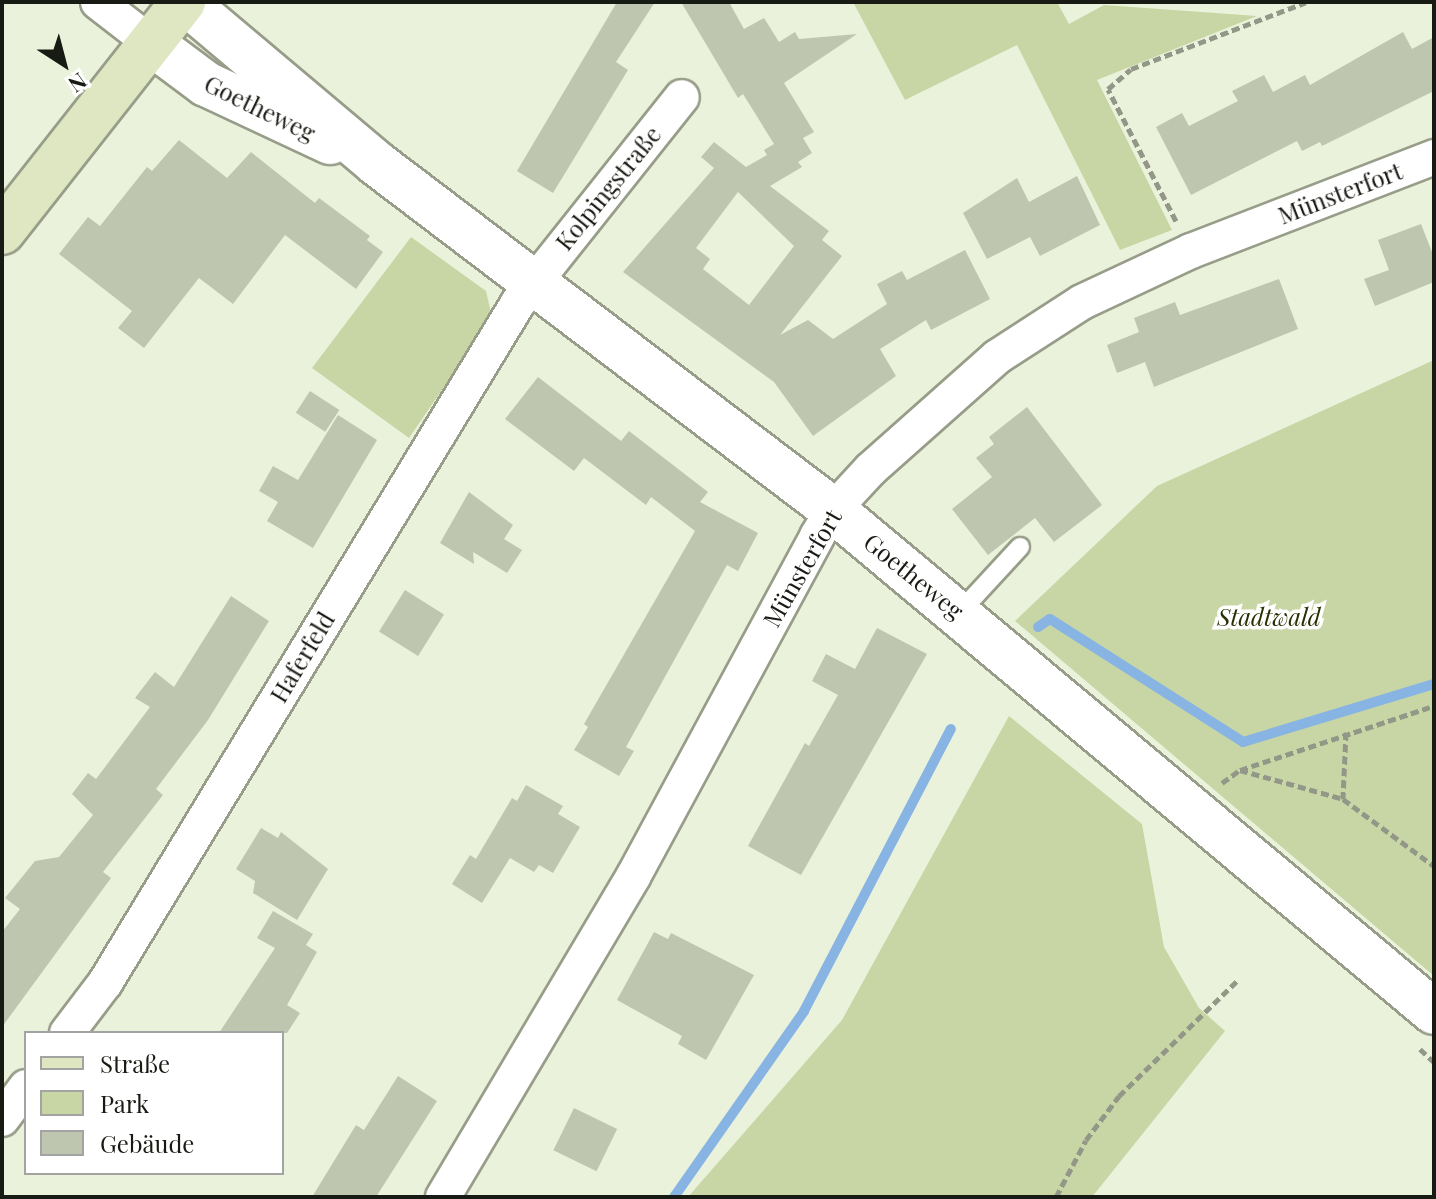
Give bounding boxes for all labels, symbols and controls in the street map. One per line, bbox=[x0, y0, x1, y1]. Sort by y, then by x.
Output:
north arrow bbox=[24, 24, 104, 104]
text: N bbox=[63, 67, 93, 100]
street label: Goetheweg bbox=[200, 69, 320, 147]
street label: Kolpingstraße bbox=[549, 120, 667, 256]
street label: Münsterfort bbox=[1274, 156, 1406, 230]
street label: Münsterfort bbox=[757, 504, 847, 632]
street label: Goetheweg bbox=[858, 527, 970, 625]
park label: Stadtwald bbox=[1217, 603, 1321, 631]
street label: Haferfeld bbox=[264, 606, 340, 708]
legend bbox=[24, 1031, 284, 1175]
text: Straße bbox=[100, 1047, 170, 1079]
text: Park bbox=[100, 1087, 149, 1119]
text: Gebäude bbox=[100, 1127, 195, 1159]

